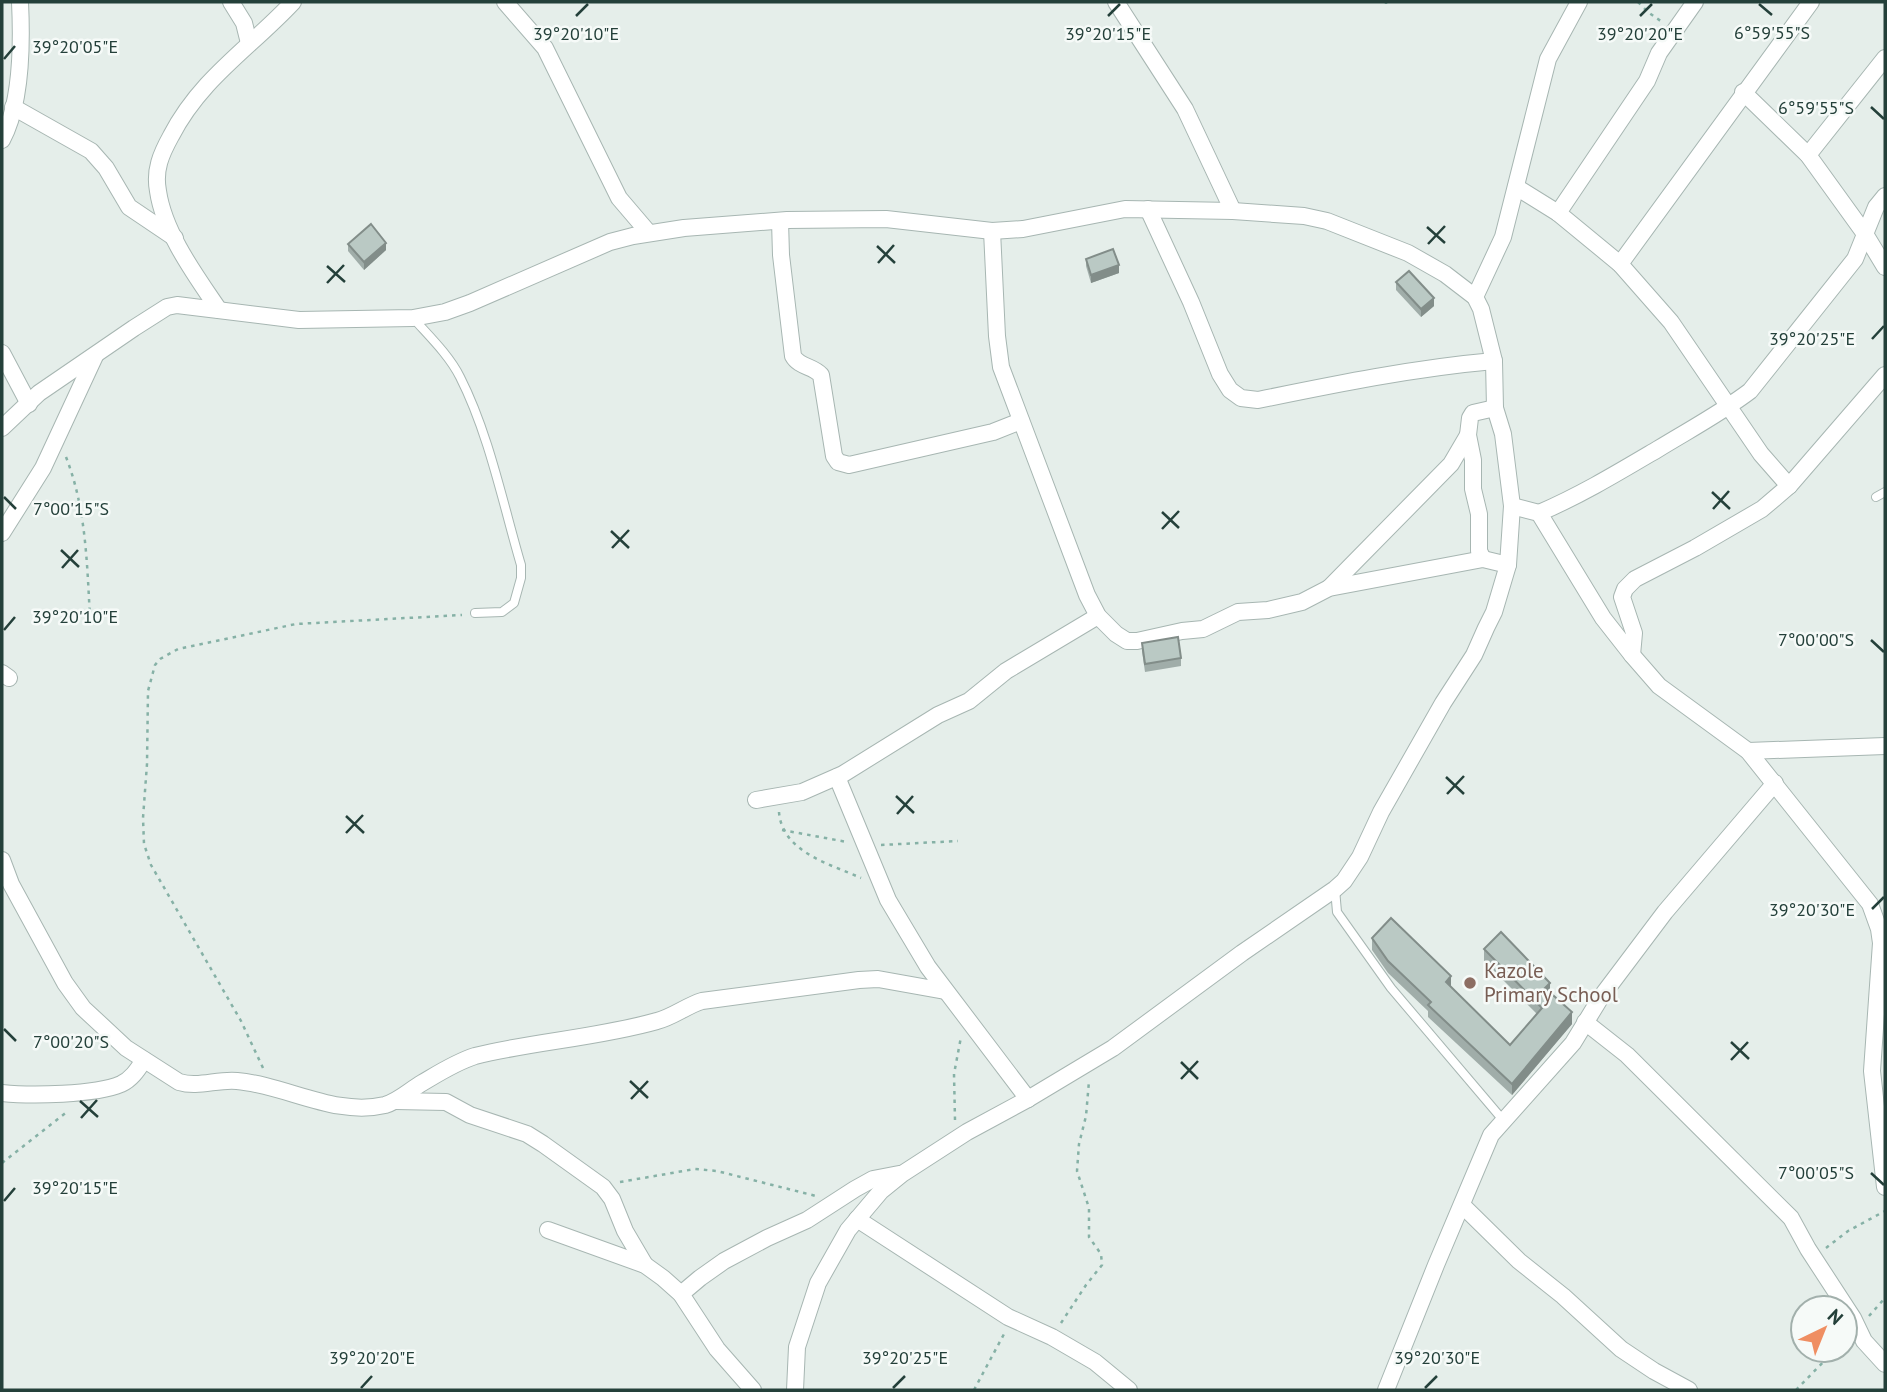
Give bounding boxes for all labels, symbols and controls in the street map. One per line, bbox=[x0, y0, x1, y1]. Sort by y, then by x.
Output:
text: 6°59'55"S bbox=[1734, 21, 1810, 44]
text: 39°20'10"E bbox=[533, 22, 619, 45]
text: 39°20'15"E bbox=[1065, 22, 1151, 45]
text: 39°20'20"E bbox=[1597, 22, 1683, 45]
text: 39°20'05"E bbox=[32, 35, 118, 58]
text: 6°59'55"S bbox=[1778, 96, 1854, 119]
text: 39°20'25"E bbox=[1769, 327, 1855, 350]
text: 7°00'15"S bbox=[33, 497, 109, 520]
text: 39°20'10"E bbox=[32, 605, 118, 628]
text: 7°00'00"S bbox=[1778, 628, 1854, 651]
text: 39°20'30"E bbox=[1769, 898, 1855, 921]
place label: Kazole Primary School bbox=[1484, 957, 1618, 1008]
marker: Kazole Primary School bbox=[1462, 975, 1478, 991]
text: 7°00'20"S bbox=[33, 1030, 109, 1053]
text: 7°00'05"S bbox=[1778, 1161, 1854, 1184]
text: 39°20'15"E bbox=[32, 1176, 118, 1199]
north arrow bbox=[1789, 1294, 1859, 1364]
text: N bbox=[1823, 1304, 1848, 1330]
text: 39°20'20"E bbox=[329, 1346, 415, 1369]
text: 39°20'25"E bbox=[862, 1346, 948, 1369]
text: 39°20'30"E bbox=[1394, 1346, 1480, 1369]

